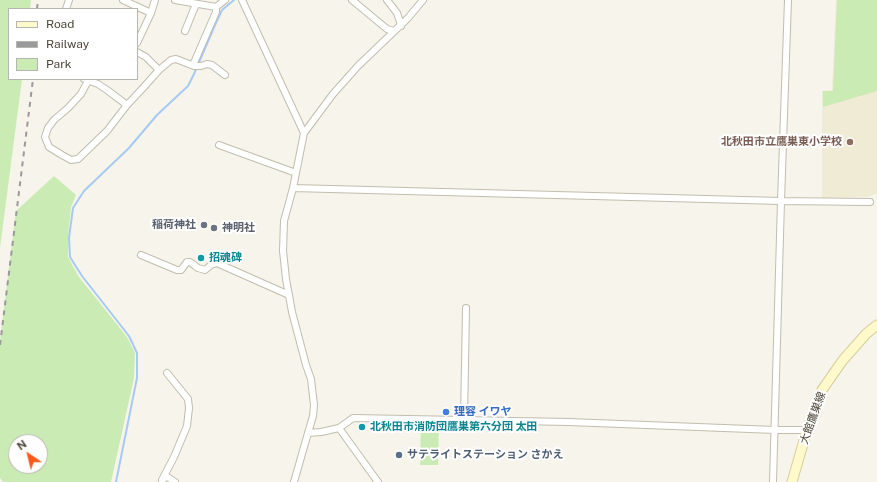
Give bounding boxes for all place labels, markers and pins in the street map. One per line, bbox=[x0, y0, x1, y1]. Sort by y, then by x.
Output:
place label: 北秋田市立鷹巣東小学校 bbox=[721, 135, 842, 149]
marker: 北秋田市立鷹巣東小学校 bbox=[845, 137, 855, 147]
place label: 稲荷神社 bbox=[152, 218, 196, 232]
marker: 稲荷神社 bbox=[199, 220, 209, 230]
place label: 神明社 bbox=[222, 221, 255, 235]
marker: 神明社 bbox=[209, 223, 219, 233]
place label: 招魂碑 bbox=[209, 251, 242, 265]
marker: 招魂碑 bbox=[196, 253, 206, 263]
place label: 理容 イワヤ bbox=[454, 405, 511, 419]
marker: 理容 イワヤ bbox=[441, 407, 451, 417]
place label: 北秋田市消防団鷹巣第六分団 太田 bbox=[370, 420, 537, 434]
marker: 北秋田市消防団鷹巣第六分団 太田 bbox=[357, 422, 367, 432]
place label: サテライトステーション さかえ bbox=[407, 448, 563, 462]
marker: サテライトステーション さかえ bbox=[394, 450, 404, 460]

